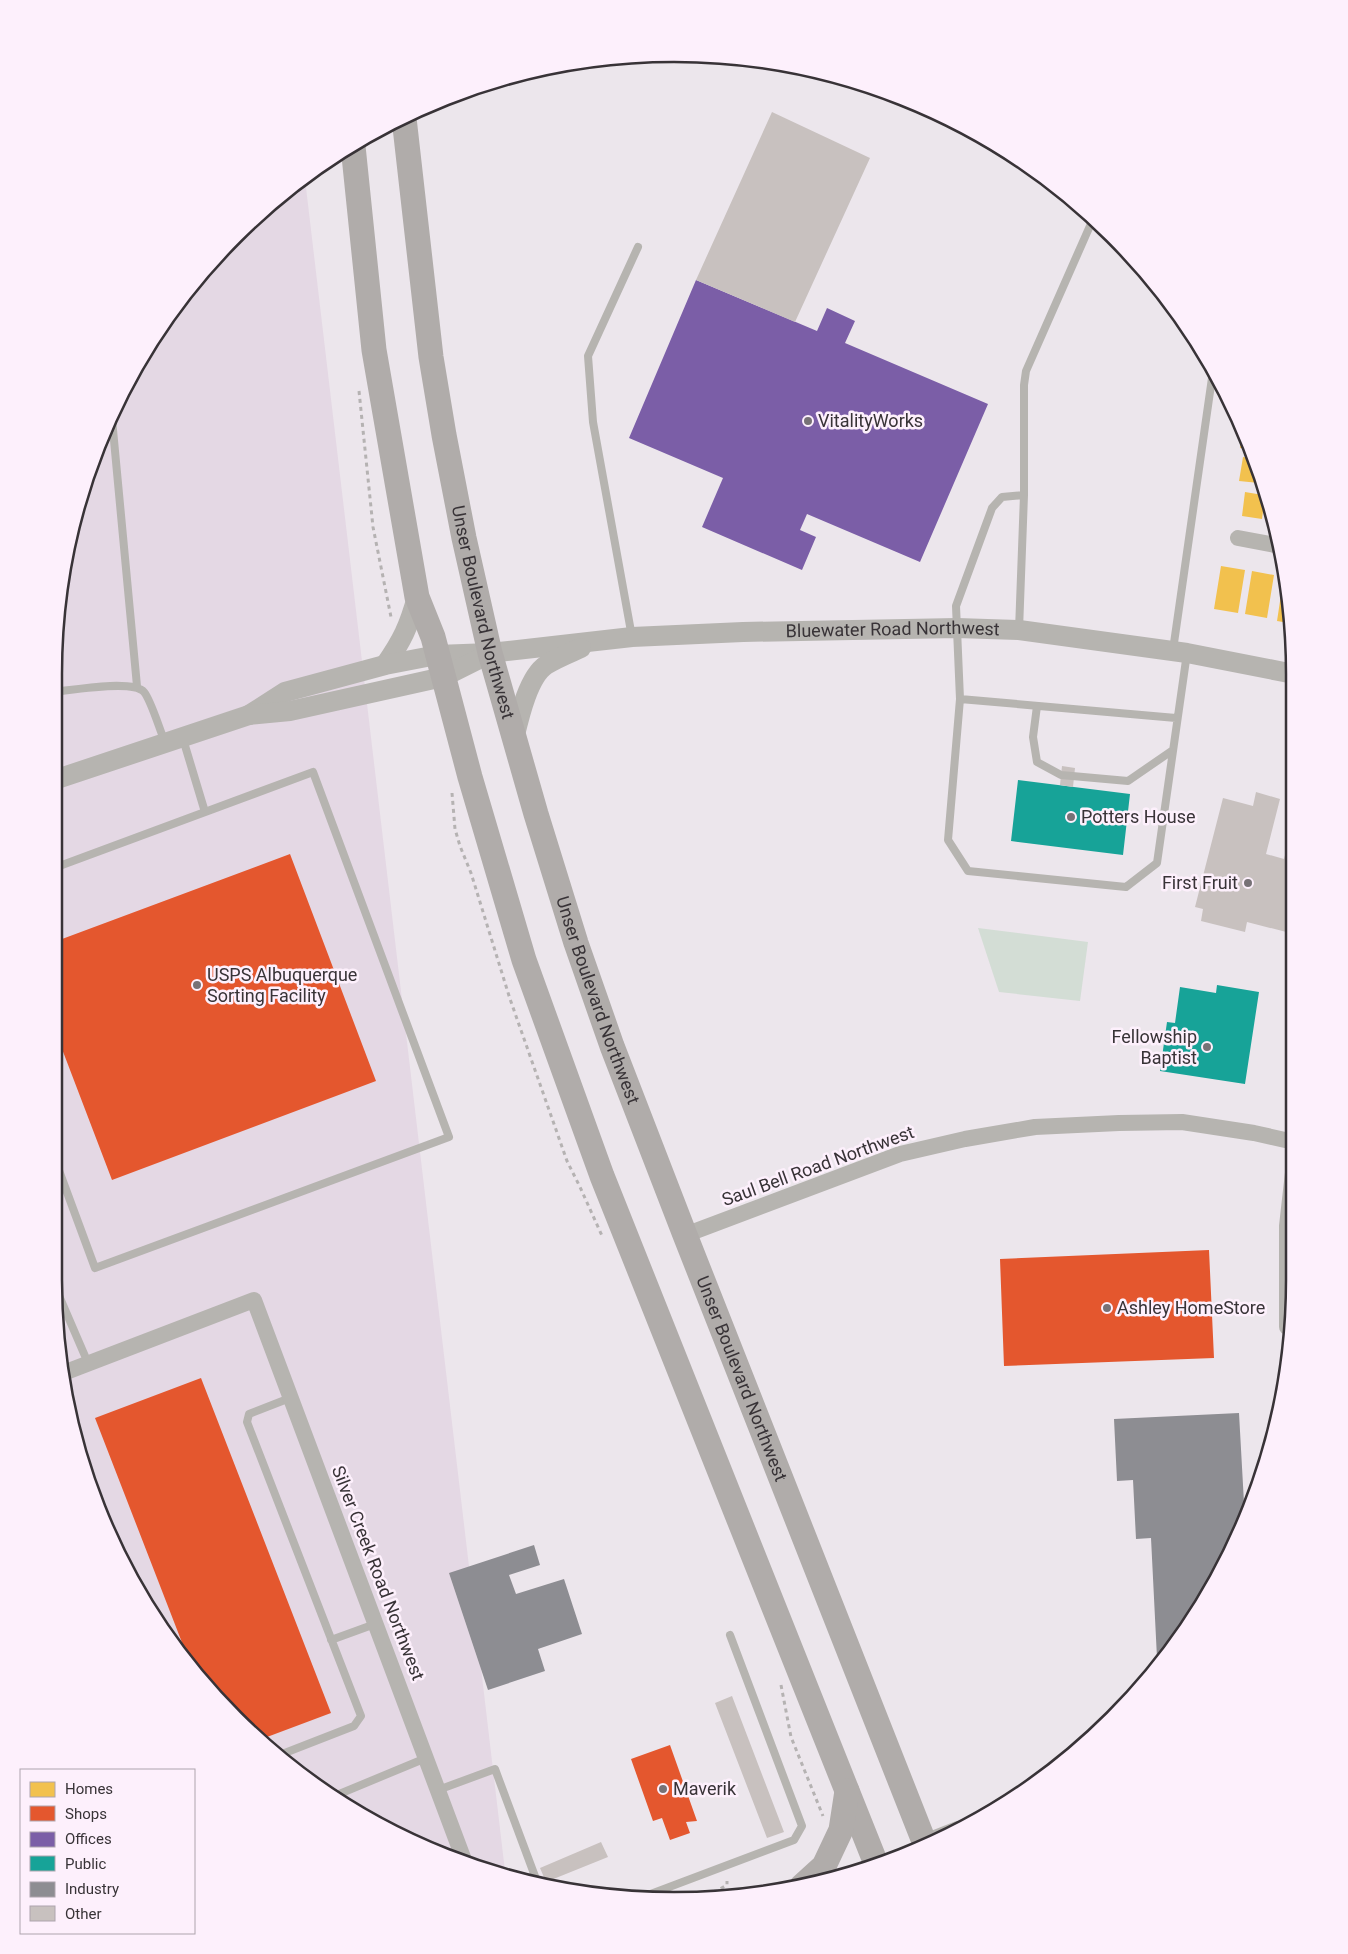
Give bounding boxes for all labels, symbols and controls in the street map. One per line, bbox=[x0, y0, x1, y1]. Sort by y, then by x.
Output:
place label: VitalityWorks bbox=[818, 410, 923, 431]
marker: VitalityWorks bbox=[802, 415, 814, 427]
street label: Unser Boulevard Northwest bbox=[448, 503, 519, 721]
street label: Bluewater Road Northwest bbox=[786, 617, 1000, 641]
place label: Potters House bbox=[1081, 806, 1196, 827]
marker: Potters House bbox=[1065, 811, 1077, 823]
place label: First Fruit bbox=[1162, 872, 1238, 893]
marker: First Fruit bbox=[1242, 877, 1254, 889]
street label: Unser Boulevard Northwest bbox=[552, 893, 644, 1107]
place label: USPS Albuquerque Sorting Facility bbox=[207, 964, 357, 1006]
marker: USPS Albuquerque Sorting Facility bbox=[191, 979, 203, 991]
place label: Fellowship Baptist bbox=[1111, 1026, 1197, 1068]
marker: Fellowship Baptist bbox=[1201, 1041, 1213, 1053]
street label: Saul Bell Road Northwest bbox=[719, 1121, 917, 1210]
street label: Unser Boulevard Northwest bbox=[692, 1273, 792, 1484]
place label: Ashley HomeStore bbox=[1117, 1297, 1265, 1318]
marker: Ashley HomeStore bbox=[1101, 1302, 1113, 1314]
street label: Silver Creek Road Northwest bbox=[328, 1463, 429, 1683]
legend bbox=[20, 1769, 195, 1934]
place label: Maverik bbox=[673, 1778, 737, 1799]
text: Homes bbox=[65, 1780, 113, 1798]
marker: Maverik bbox=[657, 1783, 669, 1795]
text: Shops bbox=[65, 1805, 107, 1823]
text: Offices bbox=[65, 1830, 112, 1848]
text: Public bbox=[65, 1855, 106, 1873]
text: Industry bbox=[65, 1880, 119, 1898]
text: Other bbox=[65, 1905, 102, 1923]

